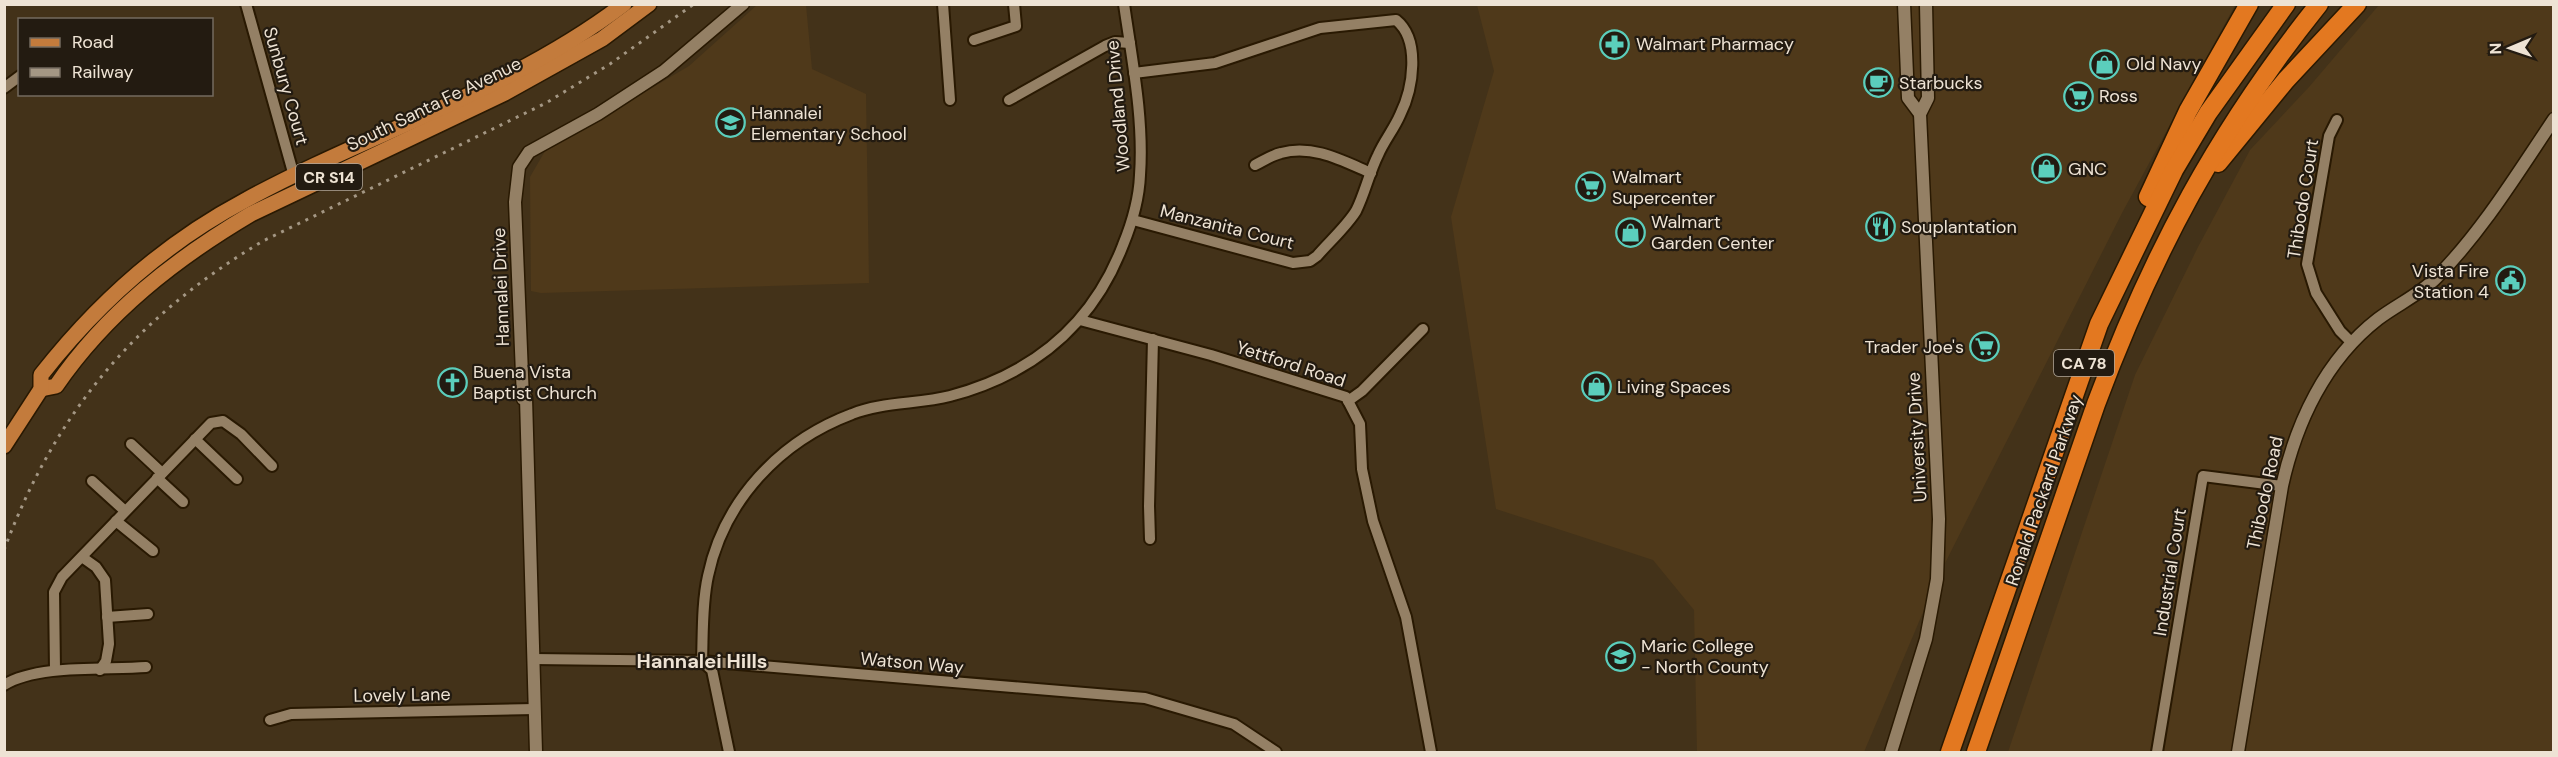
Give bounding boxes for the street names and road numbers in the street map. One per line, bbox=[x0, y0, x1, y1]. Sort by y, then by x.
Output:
street label: Sunbury Court bbox=[258, 24, 314, 148]
street label: Woodland Drive bbox=[1100, 39, 1136, 173]
street label: South Santa Fe Avenue bbox=[343, 51, 525, 157]
street label: Thibodo Court bbox=[2282, 137, 2324, 261]
road number: CR S14 bbox=[296, 164, 362, 190]
street label: Manzanita Court bbox=[1158, 199, 1296, 255]
street label: Hannalei Drive bbox=[487, 227, 515, 347]
street label: Yettford Road bbox=[1233, 335, 1349, 393]
road number: CA 78 bbox=[2054, 350, 2114, 376]
street label: University Drive bbox=[1902, 371, 1932, 503]
street label: Ronald Packard Parkway bbox=[2000, 391, 2088, 589]
street label: Thibodo Road bbox=[2241, 434, 2289, 552]
street label: Industrial Court bbox=[2148, 506, 2192, 638]
street label: Watson Way bbox=[859, 647, 965, 679]
street label: Lovely Lane bbox=[353, 682, 451, 708]

